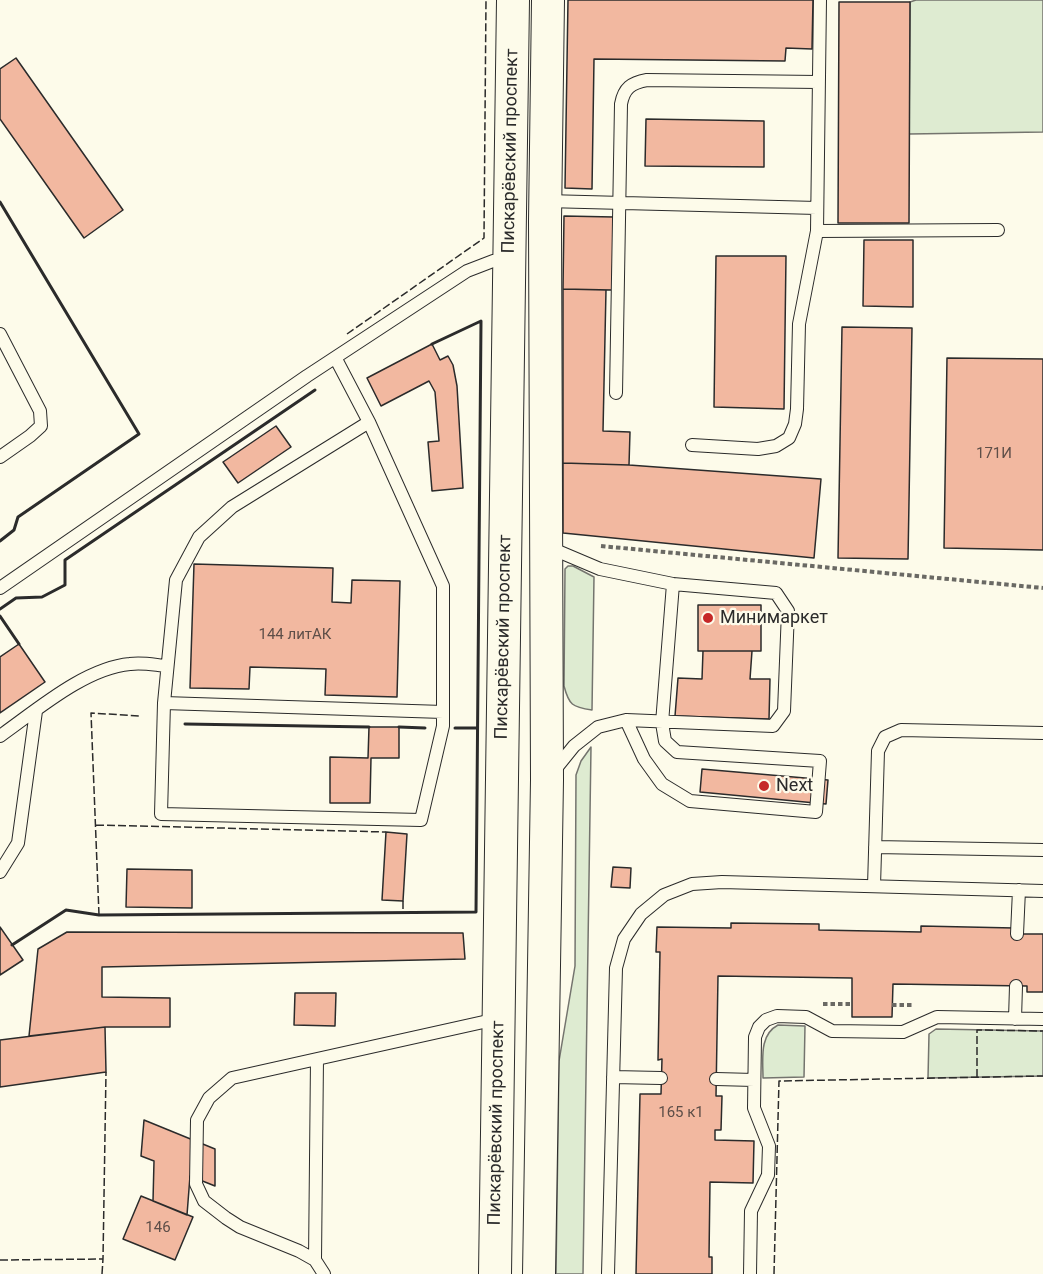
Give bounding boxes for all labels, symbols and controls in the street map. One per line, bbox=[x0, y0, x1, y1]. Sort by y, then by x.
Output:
street label: Пискарёвский проспект bbox=[498, 48, 524, 254]
house number: 171И bbox=[976, 445, 1012, 463]
street label: Пискарёвский проспект bbox=[491, 534, 517, 740]
place label: Минимаркет bbox=[720, 607, 828, 629]
marker: Минимаркет bbox=[701, 611, 715, 625]
house number: 144 литАК bbox=[259, 626, 331, 644]
place label: Next bbox=[776, 775, 813, 797]
marker: Next bbox=[757, 779, 771, 793]
street label: Пискарёвский проспект bbox=[484, 1020, 510, 1226]
house number: 165 к1 bbox=[658, 1104, 704, 1122]
house number: 146 bbox=[145, 1219, 171, 1237]

